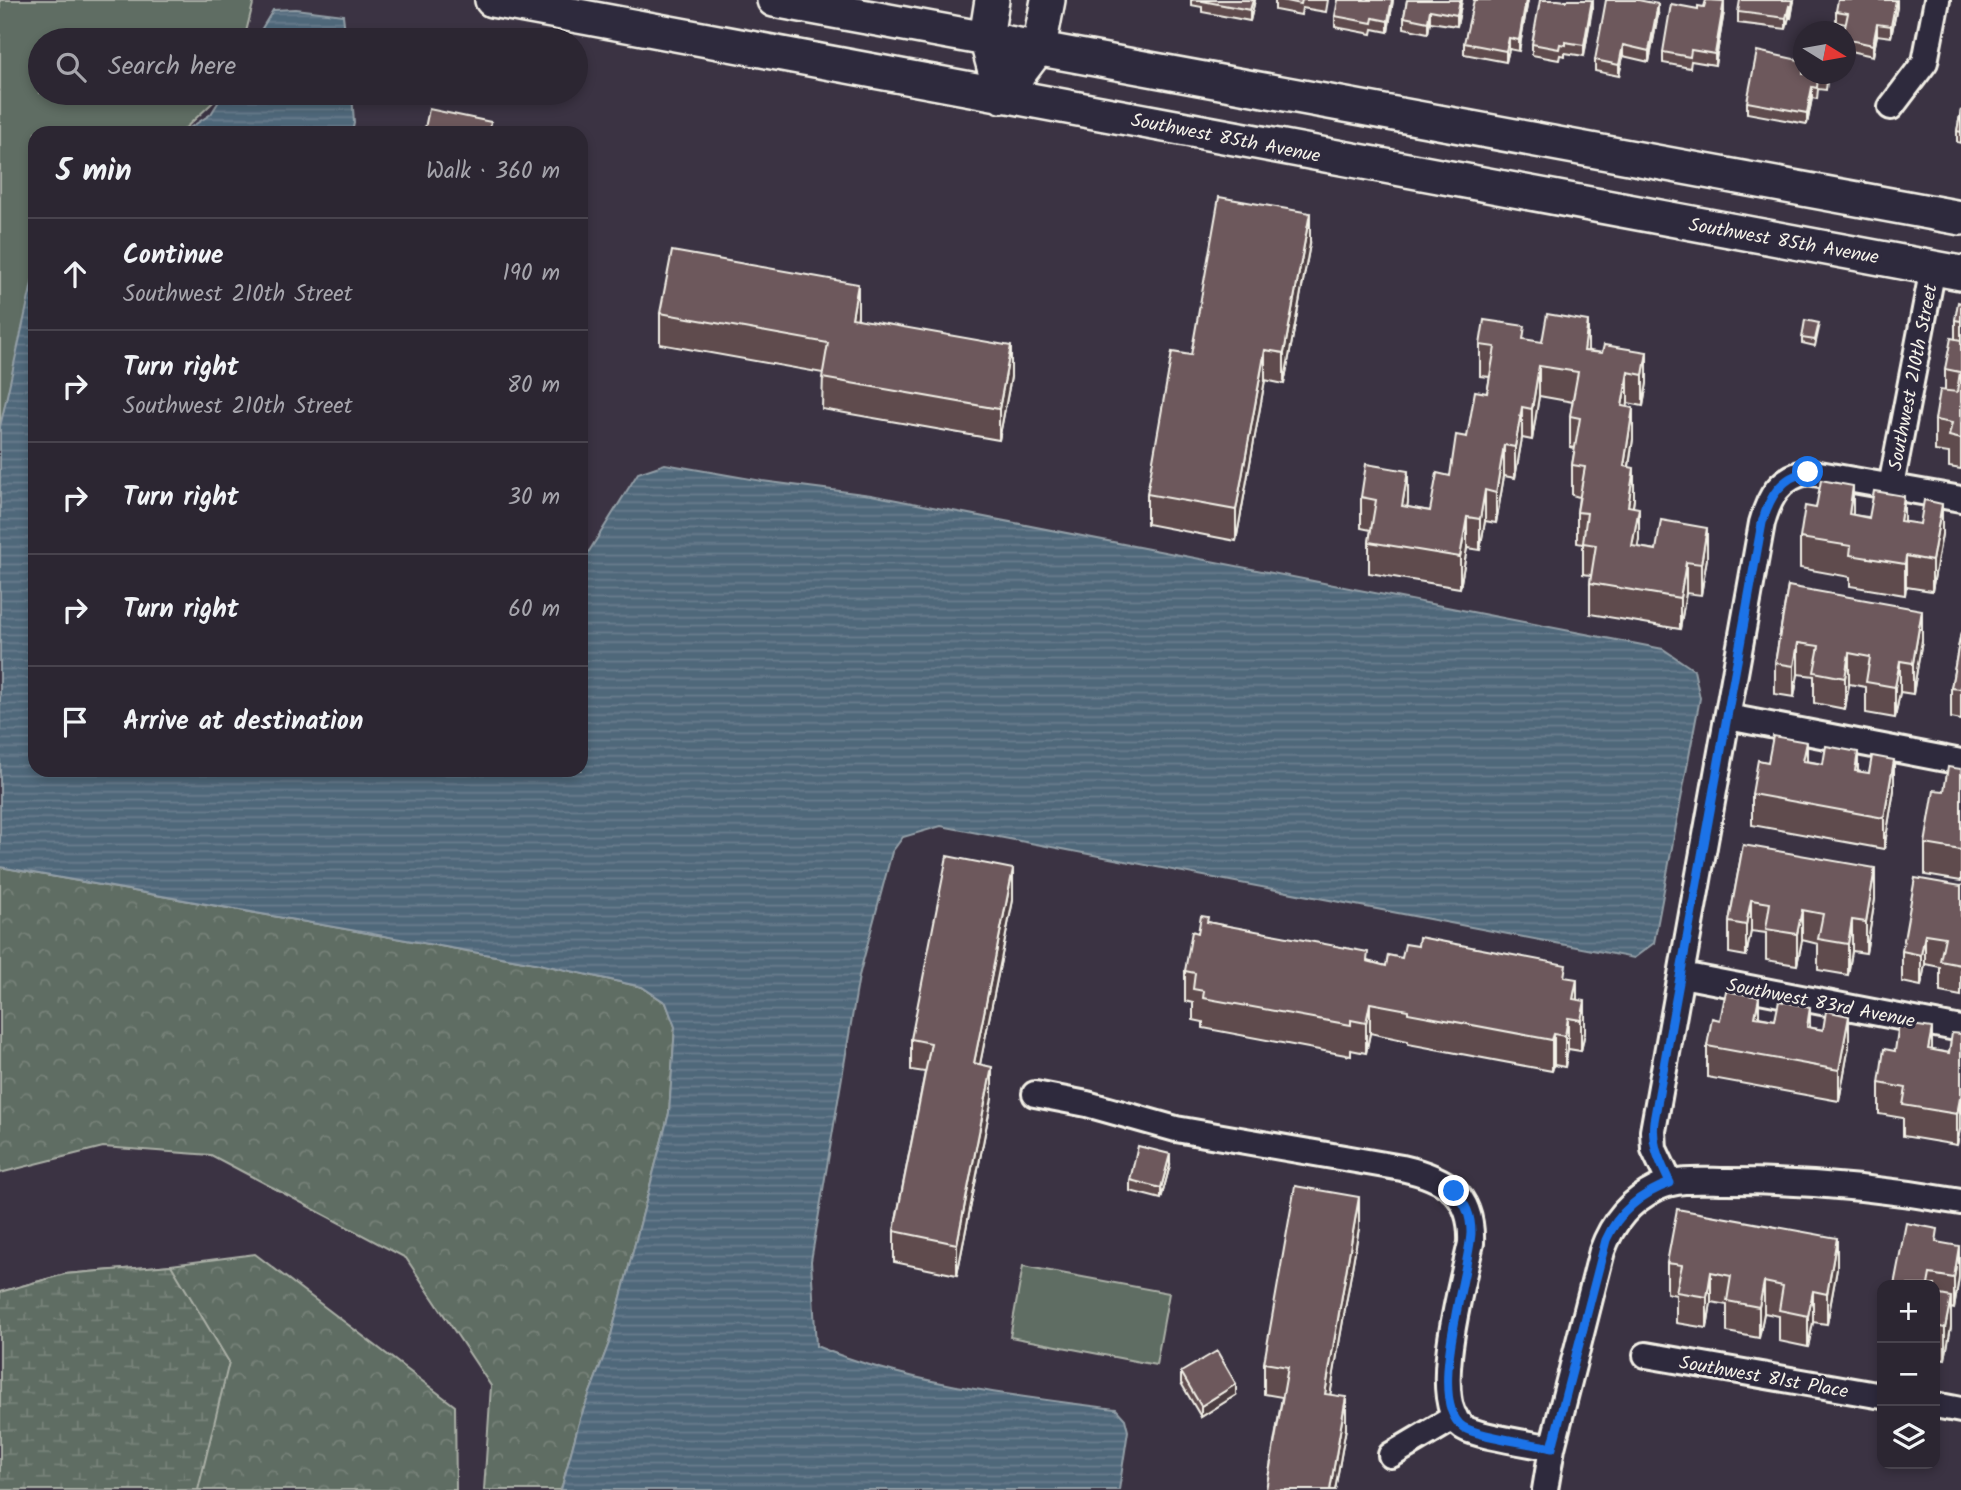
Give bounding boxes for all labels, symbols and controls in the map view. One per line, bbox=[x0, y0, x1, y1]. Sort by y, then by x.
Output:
north arrow bbox=[1793, 21, 1856, 84]
search box bbox=[28, 28, 588, 105]
text: Search here bbox=[108, 46, 236, 88]
icon: search bbox=[52, 48, 90, 86]
street label: Southwest 85th Avenue bbox=[1128, 106, 1323, 172]
text: 5 min bbox=[56, 148, 132, 196]
text: Walk · 360 m bbox=[426, 154, 560, 190]
street label: Southwest 85th Avenue bbox=[1686, 210, 1881, 274]
text: Continue bbox=[123, 235, 224, 277]
icon: ahead bbox=[56, 255, 94, 293]
text: 190 m bbox=[503, 256, 560, 292]
text: Southwest 210th Street bbox=[123, 277, 353, 313]
street label: Southwest 210th Street bbox=[1881, 281, 1947, 473]
text: Turn right bbox=[123, 347, 239, 389]
icon: right bbox=[56, 367, 94, 405]
text: 80 m bbox=[507, 368, 560, 404]
text: Southwest 210th Street bbox=[123, 389, 353, 425]
route start bbox=[1792, 456, 1823, 487]
text: Turn right bbox=[123, 477, 239, 519]
icon: right bbox=[56, 479, 94, 517]
text: 30 m bbox=[508, 480, 560, 516]
text: Turn right bbox=[123, 589, 239, 631]
icon: right bbox=[56, 591, 94, 629]
text: 60 m bbox=[508, 592, 560, 628]
text: Arrive at destination bbox=[123, 701, 363, 743]
icon: arrive bbox=[56, 703, 94, 741]
street label: Southwest 83rd Avenue bbox=[1724, 971, 1918, 1037]
route end bbox=[1438, 1175, 1469, 1206]
map controls bbox=[1877, 1280, 1940, 1469]
button: + bbox=[1877, 1280, 1940, 1343]
button: − bbox=[1877, 1343, 1940, 1406]
street label: Southwest 81st Place bbox=[1677, 1348, 1851, 1408]
button: layers bbox=[1877, 1406, 1940, 1469]

